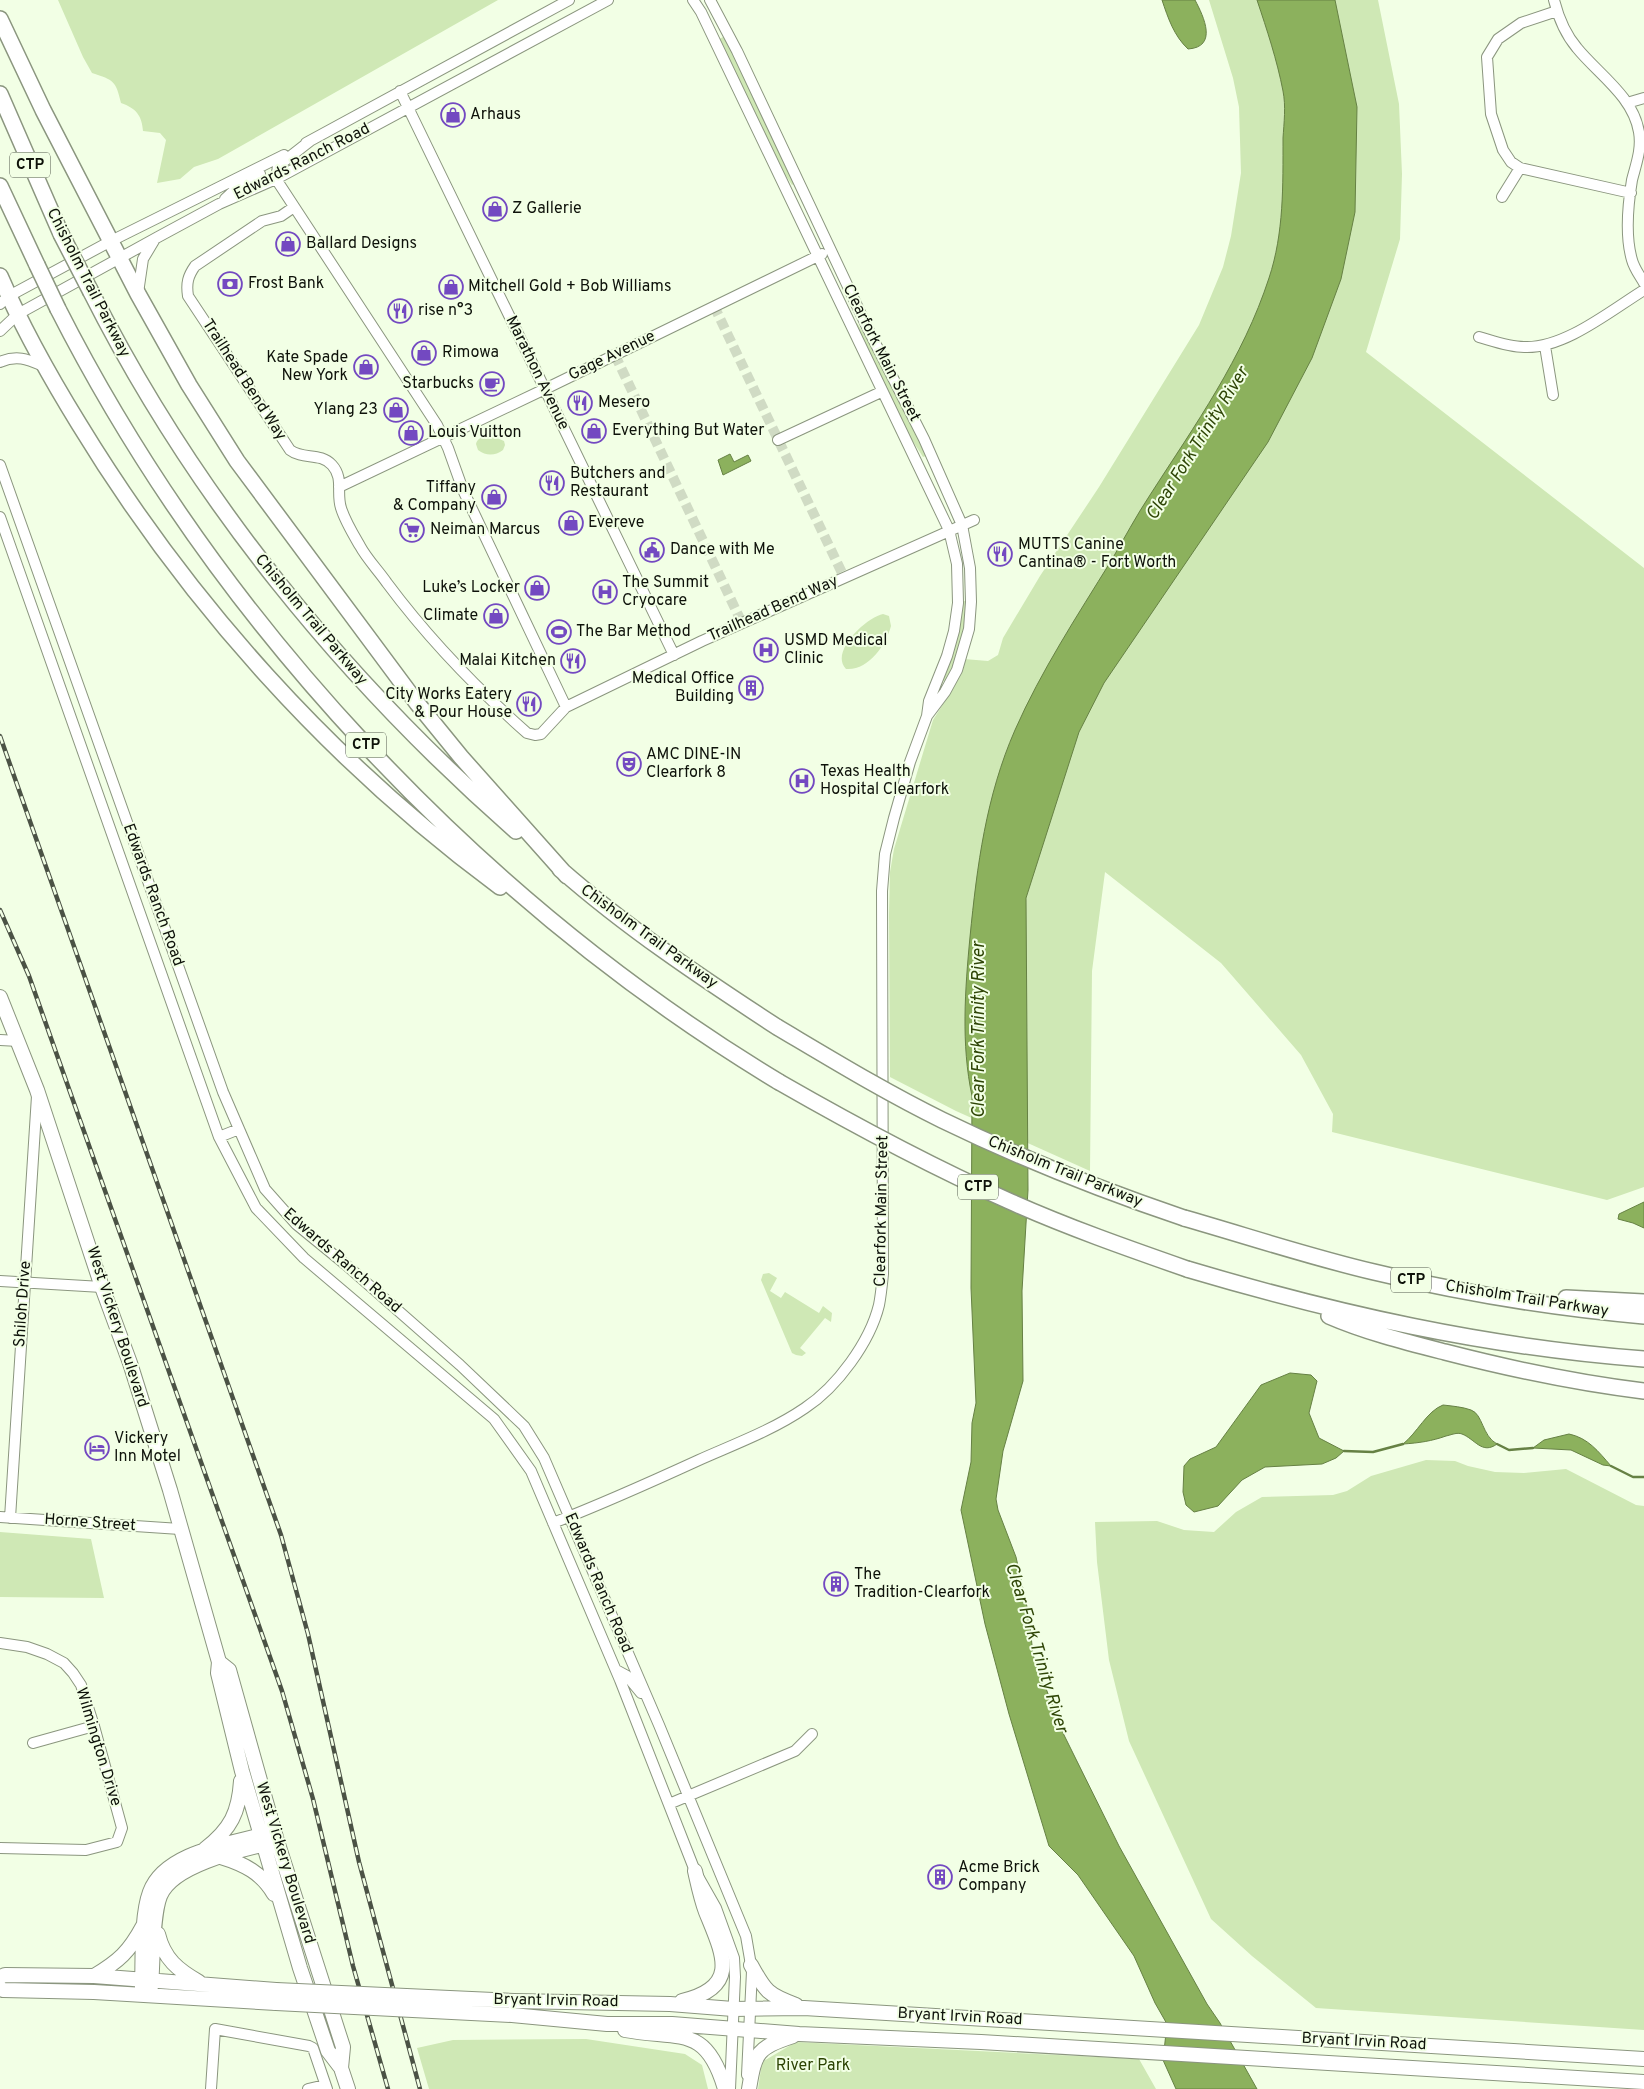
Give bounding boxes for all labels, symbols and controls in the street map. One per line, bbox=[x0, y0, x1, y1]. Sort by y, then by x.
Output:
shop icon: Arhaus bbox=[440, 102, 466, 128]
place label: Arhaus bbox=[470, 105, 521, 125]
street label: Edwards Ranch Road bbox=[231, 119, 373, 205]
road number: CTP bbox=[10, 152, 50, 178]
shop icon: Z Gallerie bbox=[482, 196, 508, 222]
place label: Z Gallerie bbox=[512, 199, 582, 219]
street label: Chisholm Trail Parkway bbox=[42, 205, 134, 361]
shop icon: Ballard Designs bbox=[275, 231, 301, 257]
place label: Ballard Designs bbox=[306, 234, 417, 254]
bank icon: Frost Bank bbox=[217, 271, 243, 297]
place label: Frost Bank bbox=[248, 274, 324, 294]
shop icon: Mitchell Gold + Bob Williams bbox=[438, 274, 464, 300]
place label: Mitchell Gold + Bob Williams bbox=[468, 277, 671, 297]
street label: Clearfork Main Street bbox=[838, 281, 924, 425]
restaurant icon: rise n°3 bbox=[387, 298, 413, 324]
place label: rise n°3 bbox=[418, 301, 473, 321]
street label: Marathon Avenue bbox=[501, 313, 573, 433]
street label: Trailhead Bend Way bbox=[197, 316, 291, 444]
street label: Gage Avenue bbox=[565, 326, 659, 386]
shop icon: Rimowa bbox=[411, 340, 437, 366]
place label: Rimowa bbox=[442, 343, 499, 363]
place label: Kate Spade New York bbox=[266, 348, 348, 386]
shop icon: Kate Spade New York bbox=[353, 354, 379, 380]
water label: Clear Fork Trinity River bbox=[1141, 361, 1256, 525]
cafe icon: Starbucks bbox=[479, 371, 505, 397]
place label: Starbucks bbox=[402, 374, 474, 394]
restaurant icon: Mesero bbox=[567, 390, 593, 416]
place label: Mesero bbox=[598, 393, 650, 413]
shop icon: Ylang 23 bbox=[383, 397, 409, 423]
place label: Ylang 23 bbox=[313, 400, 378, 420]
shop icon: Everything But Water bbox=[581, 418, 607, 444]
shop icon: Louis Vuitton bbox=[398, 420, 424, 446]
place label: Everything But Water bbox=[612, 421, 765, 441]
place label: Louis Vuitton bbox=[428, 423, 522, 443]
place label: Butchers and Restaurant bbox=[570, 464, 666, 502]
restaurant icon: Butchers and Restaurant bbox=[539, 470, 565, 496]
place label: Tiffany & Company bbox=[393, 478, 476, 516]
shop icon: Tiffany & Company bbox=[481, 484, 507, 510]
shop icon: Evereve bbox=[558, 510, 584, 536]
place label: Evereve bbox=[588, 513, 644, 533]
supermarket icon: Neiman Marcus bbox=[399, 517, 425, 543]
place label: Neiman Marcus bbox=[430, 520, 540, 540]
place label: MUTTS Canine Cantina® - Fort Worth bbox=[1018, 535, 1176, 573]
public building icon: Dance with Me bbox=[639, 537, 665, 563]
place label: Dance with Me bbox=[670, 540, 775, 560]
restaurant icon: MUTTS Canine Cantina® - Fort Worth bbox=[987, 541, 1013, 567]
street label: Chisholm Trail Parkway bbox=[250, 550, 372, 690]
street label: Trailhead Bend Way bbox=[705, 571, 841, 647]
place label: The Summit Cryocare bbox=[622, 573, 709, 611]
shop icon: Luke’s Locker bbox=[524, 575, 550, 601]
place label: Luke’s Locker bbox=[422, 578, 520, 598]
hospital icon: The Summit Cryocare bbox=[592, 579, 618, 605]
shop icon: Climate bbox=[483, 603, 509, 629]
place label: Climate bbox=[423, 606, 478, 626]
sports icon: The Bar Method bbox=[546, 619, 572, 645]
place label: The Bar Method bbox=[576, 622, 691, 642]
place label: USMD Medical Clinic bbox=[784, 631, 887, 669]
hospital icon: USMD Medical Clinic bbox=[753, 637, 779, 663]
restaurant icon: Malai Kitchen bbox=[560, 648, 586, 674]
place label: Malai Kitchen bbox=[459, 651, 556, 671]
place label: Medical Office Building bbox=[632, 669, 734, 707]
building icon: Medical Office Building bbox=[738, 675, 764, 701]
place label: City Works Eatery & Pour House bbox=[385, 685, 512, 723]
restaurant icon: City Works Eatery & Pour House bbox=[516, 691, 542, 717]
road number: CTP bbox=[346, 732, 386, 758]
place label: AMC DINE-IN Clearfork 8 bbox=[646, 745, 741, 783]
theatre icon: AMC DINE-IN Clearfork 8 bbox=[616, 751, 642, 777]
place label: Texas Health Hospital Clearfork bbox=[820, 762, 949, 800]
hospital icon: Texas Health Hospital Clearfork bbox=[789, 768, 815, 794]
street label: Edwards Ranch Road bbox=[118, 821, 188, 969]
street label: Chisholm Trail Parkway bbox=[576, 880, 722, 994]
water label: Clear Fork Trinity River bbox=[968, 940, 991, 1118]
street label: Chisholm Trail Parkway bbox=[985, 1132, 1145, 1212]
street label: Clearfork Main Street bbox=[871, 1135, 893, 1287]
road number: CTP bbox=[958, 1174, 998, 1200]
street label: Edwards Ranch Road bbox=[279, 1204, 405, 1318]
street label: West Vickery Boulevard bbox=[81, 1244, 153, 1410]
street label: Shiloh Drive bbox=[10, 1260, 36, 1348]
road number: CTP bbox=[1391, 1268, 1431, 1292]
street label: Chisholm Trail Parkway bbox=[1444, 1276, 1610, 1322]
place label: Vickery Inn Motel bbox=[114, 1429, 181, 1467]
hotel icon: Vickery Inn Motel bbox=[84, 1435, 110, 1461]
street label: Horne Street bbox=[43, 1510, 137, 1536]
street label: Edwards Ranch Road bbox=[559, 1510, 637, 1656]
water label: Clear Fork Trinity River bbox=[999, 1560, 1073, 1738]
place label: The Tradition-Clearfork bbox=[854, 1565, 990, 1603]
building icon: The Tradition-Clearfork bbox=[823, 1571, 849, 1597]
street label: Wilmington Drive bbox=[70, 1685, 126, 1809]
street label: West Vickery Boulevard bbox=[251, 1780, 319, 1946]
place label: Acme Brick Company bbox=[958, 1858, 1040, 1896]
building icon: Acme Brick Company bbox=[927, 1864, 953, 1890]
street label: Bryant Irvin Road bbox=[493, 1990, 619, 2012]
street label: Bryant Irvin Road bbox=[897, 2004, 1023, 2030]
street label: Bryant Irvin Road bbox=[1301, 2029, 1427, 2055]
park label: River Park bbox=[776, 2056, 850, 2076]

